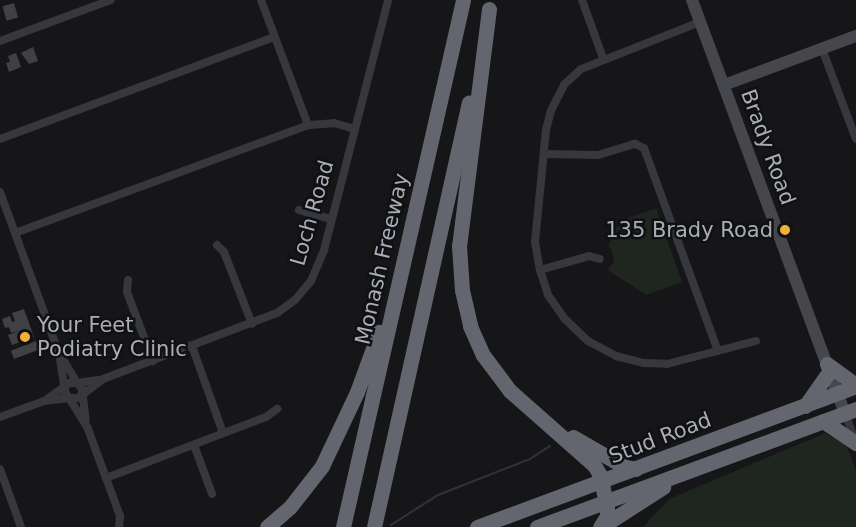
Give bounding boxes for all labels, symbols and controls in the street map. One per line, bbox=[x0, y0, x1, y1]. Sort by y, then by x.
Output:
street label: Brady Road bbox=[735, 86, 801, 208]
street label: Loch Road bbox=[285, 157, 339, 269]
street label: Monash Freeway bbox=[350, 171, 414, 347]
place label: 135 Brady Road bbox=[605, 217, 773, 243]
marker: 135 Brady Road bbox=[778, 223, 792, 237]
place label: Your Feet Podiatry Clinic bbox=[37, 312, 187, 362]
marker: Your Feet Podiatry Clinic bbox=[18, 330, 32, 344]
street label: Stud Road bbox=[605, 407, 715, 469]

